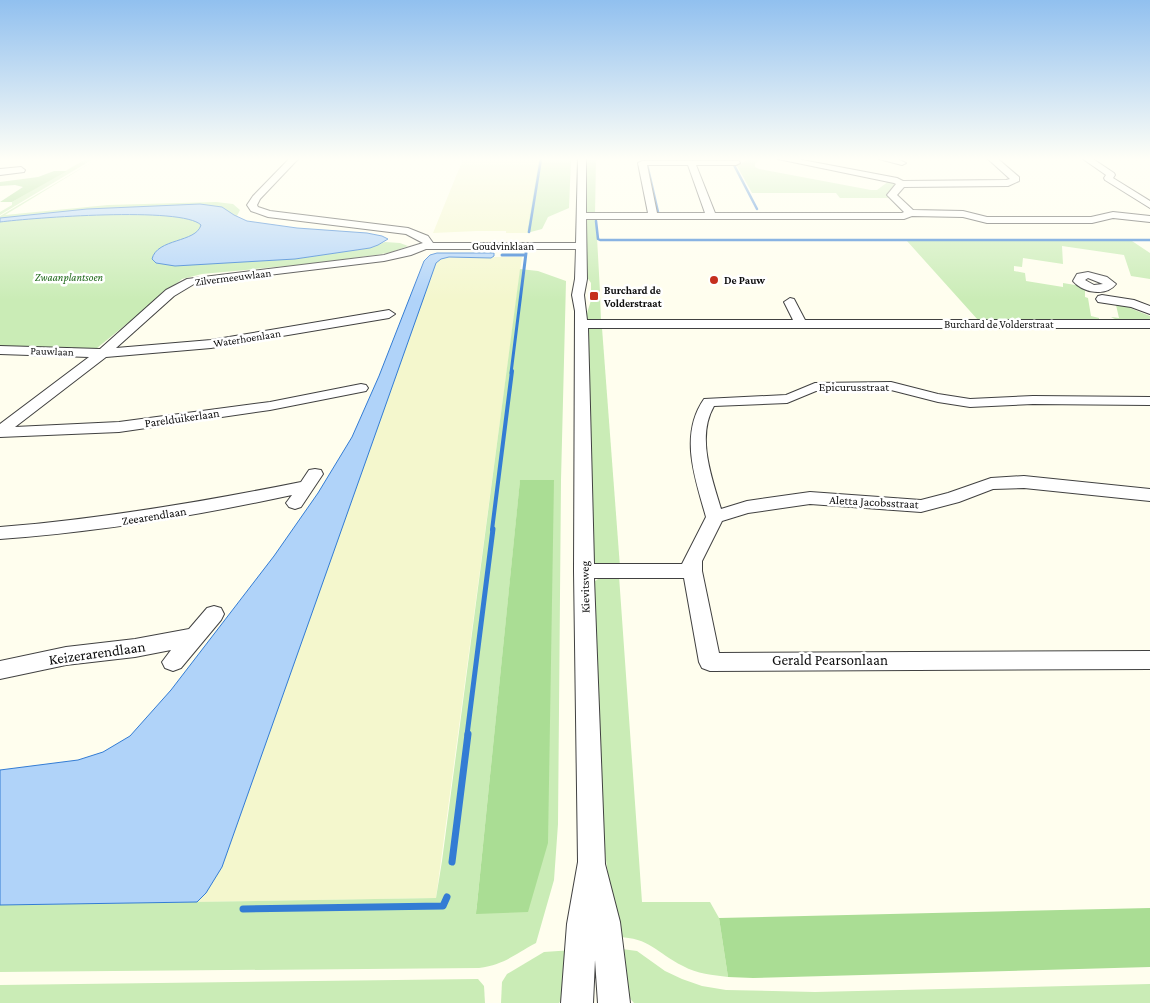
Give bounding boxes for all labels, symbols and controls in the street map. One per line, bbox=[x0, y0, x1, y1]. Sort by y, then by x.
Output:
street label: Goudvinklaan bbox=[472, 240, 534, 252]
street label: Zilvermeeuwlaan bbox=[194, 266, 272, 288]
park label: Zwaanplantsoen bbox=[35, 271, 104, 284]
marker: De Pauw bbox=[708, 274, 720, 286]
place label: De Pauw bbox=[724, 274, 765, 286]
place label: Burchard de Volderstraat bbox=[603, 284, 662, 309]
marker: Burchard de Volderstraat bbox=[588, 290, 600, 302]
street label: Burchard de Volderstraat bbox=[944, 318, 1054, 330]
street label: Waterhoenlaan bbox=[212, 327, 282, 349]
street label: Pauwlaan bbox=[30, 344, 74, 358]
street label: Epicurusstraat bbox=[819, 380, 890, 394]
street label: Parelduikerlaan bbox=[144, 406, 221, 430]
street label: Aletta Jacobsstraat bbox=[829, 493, 920, 511]
street label: Zeearendlaan bbox=[121, 504, 188, 528]
street label: Kievitsweg bbox=[578, 561, 592, 613]
street label: Keizerarendlaan bbox=[48, 638, 146, 668]
street label: Gerald Pearsonlaan bbox=[772, 652, 888, 668]

